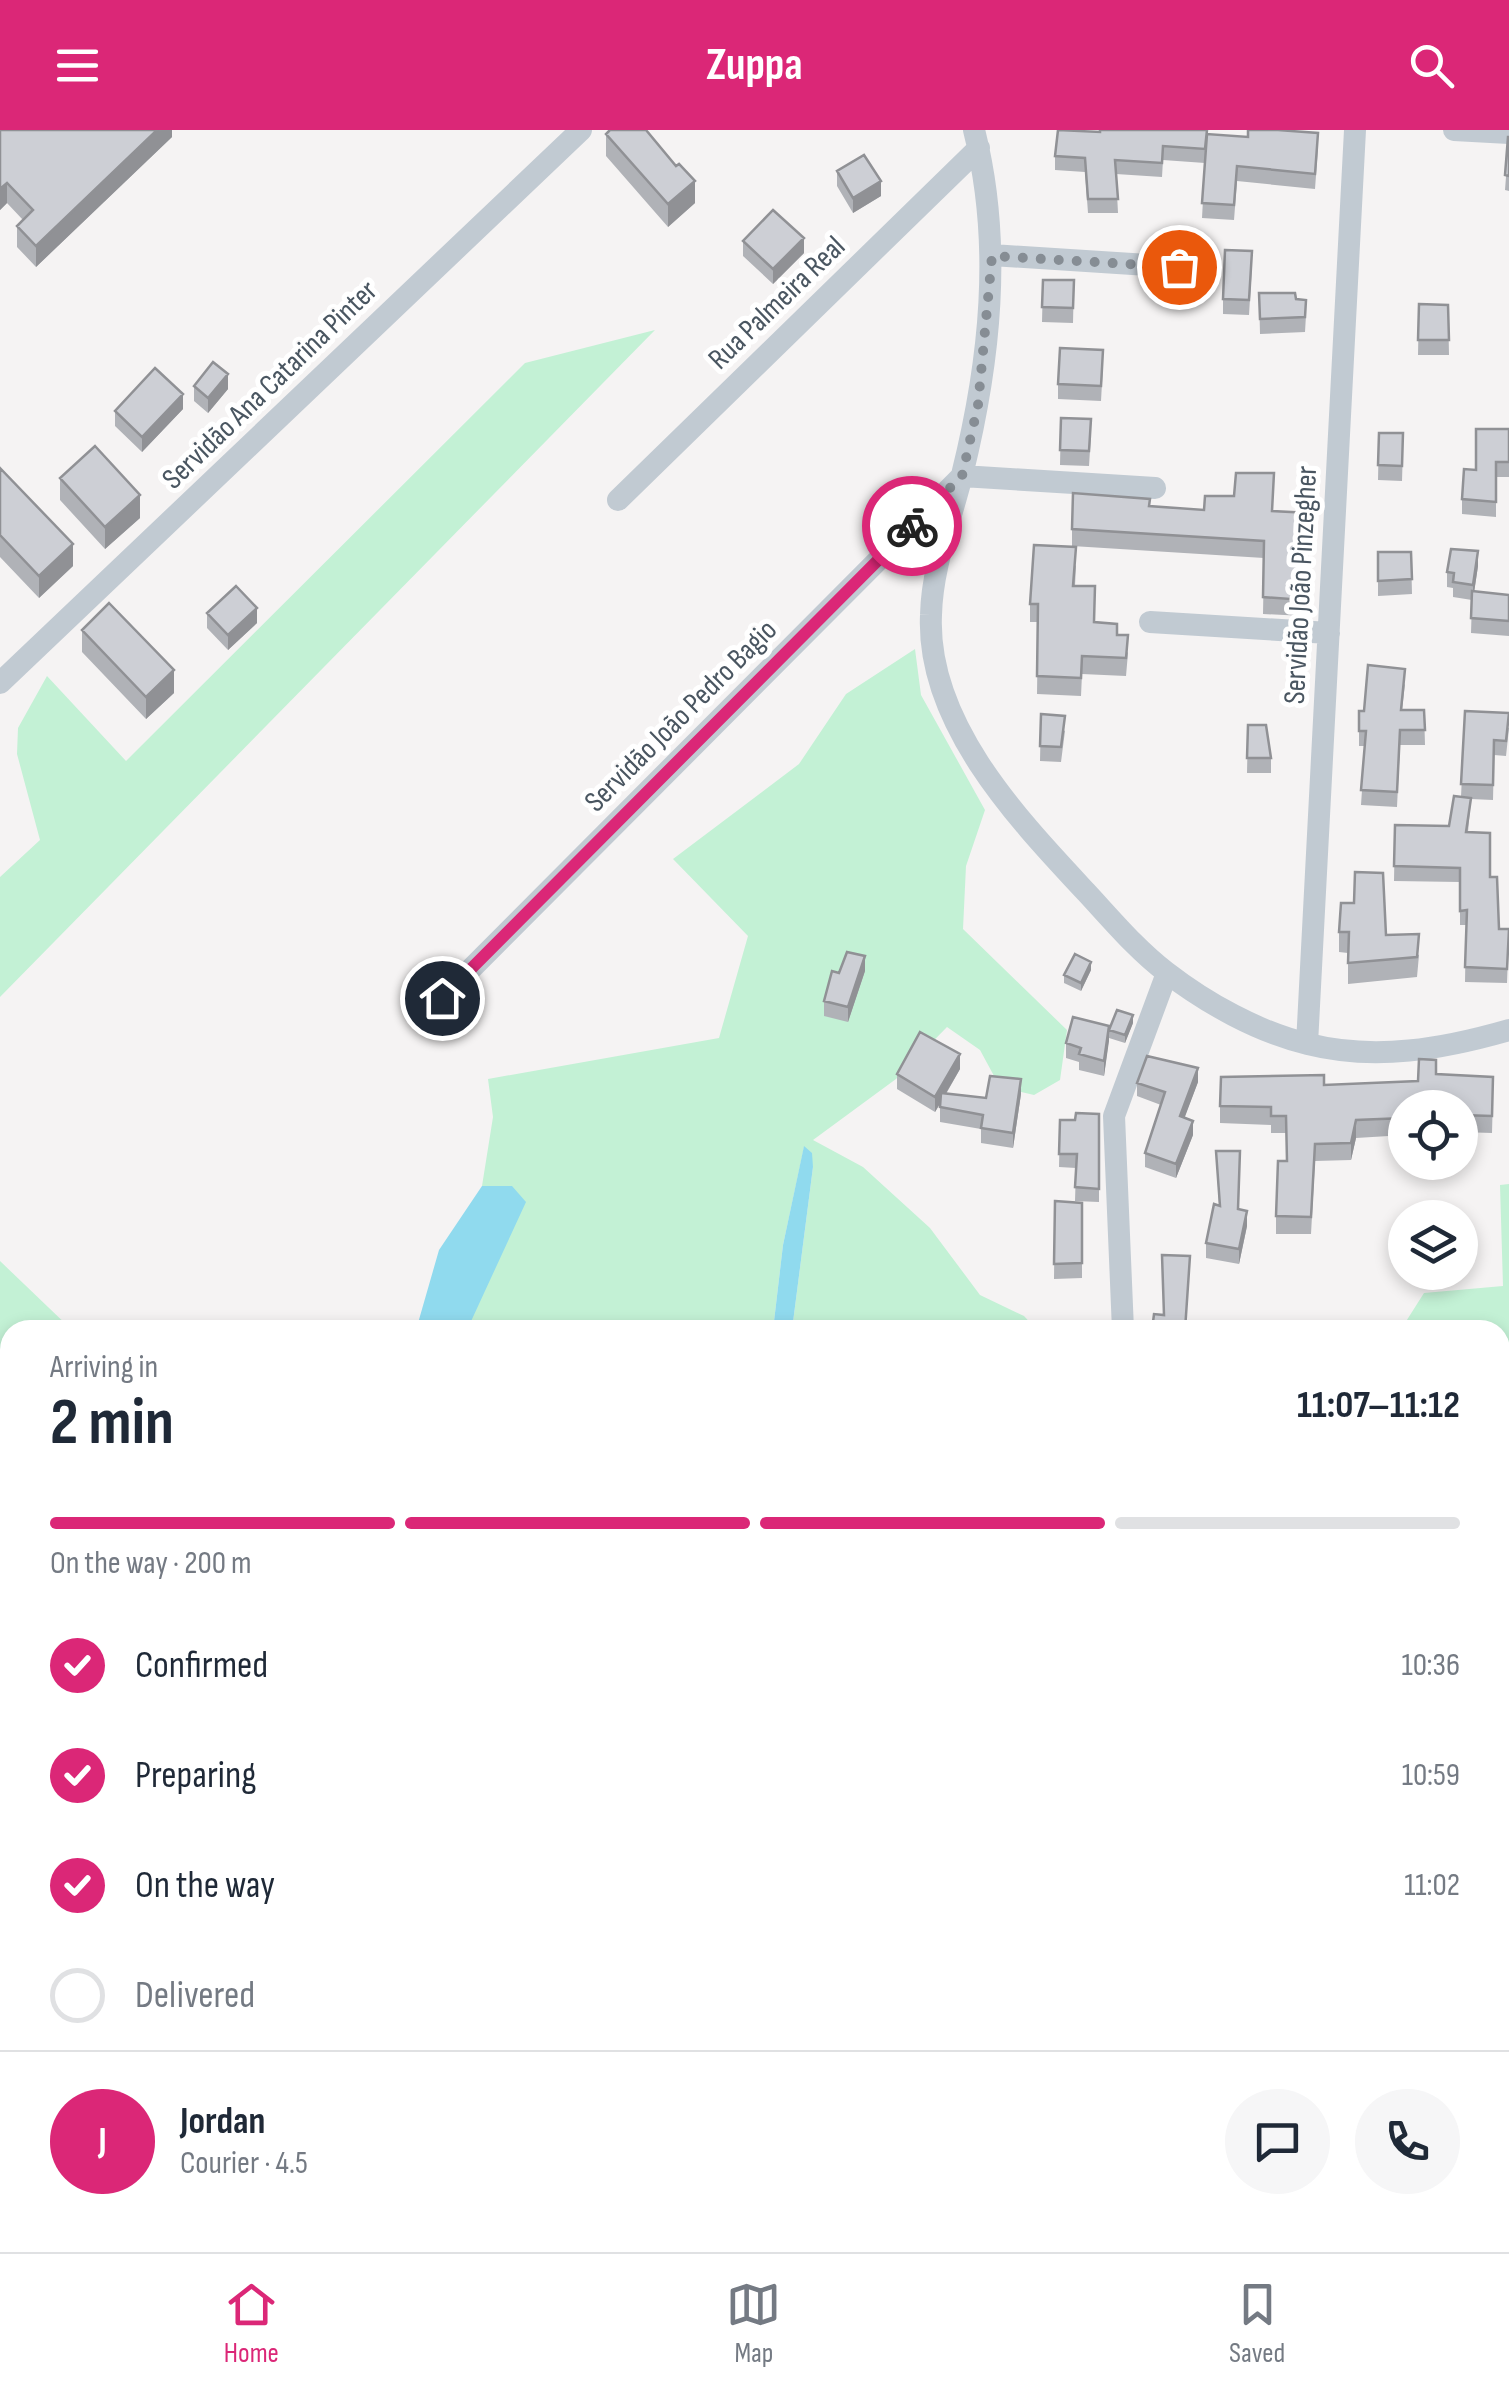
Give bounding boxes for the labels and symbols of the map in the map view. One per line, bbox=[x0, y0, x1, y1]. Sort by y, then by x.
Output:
pin bbox=[1137, 225, 1222, 310]
street label: Rua Palmeira Real bbox=[701, 229, 853, 377]
street label: Servidão Ana Catarina Pinter bbox=[155, 273, 385, 497]
street label: Servidão João Pinzegher bbox=[1277, 465, 1325, 705]
courier bbox=[862, 476, 962, 576]
street label: Servidão João Pedro Bagio bbox=[577, 612, 785, 820]
pin bbox=[400, 956, 485, 1041]

